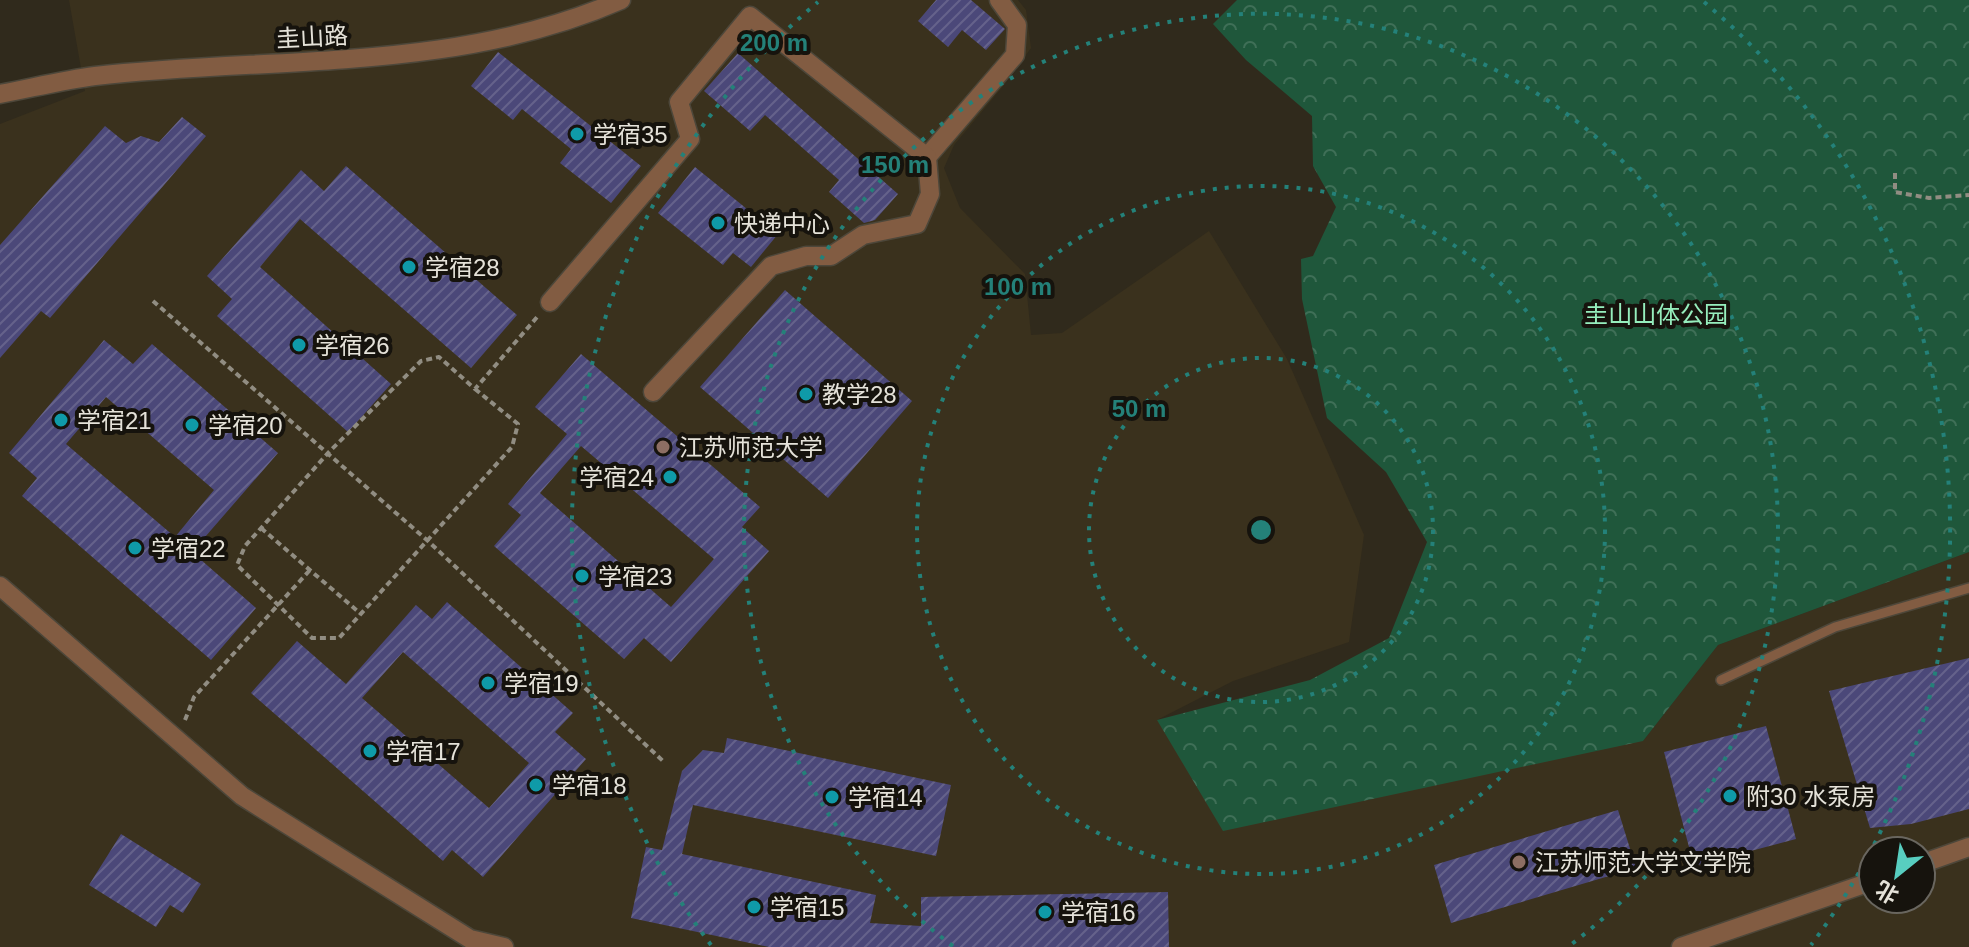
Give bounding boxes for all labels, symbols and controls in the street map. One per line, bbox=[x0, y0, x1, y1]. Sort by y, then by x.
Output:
street label: 圭山路 bbox=[275, 22, 349, 52]
text: 200 m bbox=[740, 29, 808, 56]
place label: 学宿35 bbox=[593, 121, 668, 148]
marker: 学宿35 bbox=[568, 125, 586, 143]
text: 150 m bbox=[861, 151, 929, 178]
place label: 快递中心 bbox=[734, 210, 830, 237]
marker: 快递中心 bbox=[709, 214, 727, 232]
place label: 学宿28 bbox=[425, 254, 500, 281]
marker: 学宿28 bbox=[400, 258, 418, 276]
text: 100 m bbox=[984, 273, 1052, 300]
park label: 圭山山体公园 bbox=[1584, 301, 1728, 328]
place label: 学宿26 bbox=[315, 332, 390, 359]
marker: 学宿26 bbox=[290, 336, 308, 354]
place label: 教学28 bbox=[822, 381, 897, 408]
marker: 教学28 bbox=[797, 385, 815, 403]
text: 50 m bbox=[1112, 395, 1166, 422]
place label: 学宿21 bbox=[77, 407, 152, 434]
marker: 学宿21 bbox=[52, 411, 70, 429]
place label: 学宿20 bbox=[208, 412, 283, 439]
marker: 学宿20 bbox=[183, 416, 201, 434]
place label: 江苏师范大学 bbox=[679, 434, 823, 461]
marker: 江苏师范大学 bbox=[654, 438, 672, 456]
place label: 学宿24 bbox=[579, 464, 654, 491]
marker: 学宿24 bbox=[661, 468, 679, 486]
centre of rings bbox=[1247, 516, 1275, 544]
place label: 学宿22 bbox=[151, 535, 226, 562]
marker: 学宿22 bbox=[126, 539, 144, 557]
place label: 学宿23 bbox=[598, 563, 673, 590]
marker: 学宿23 bbox=[573, 567, 591, 585]
place label: 学宿19 bbox=[504, 670, 579, 697]
marker: 学宿19 bbox=[479, 674, 497, 692]
place label: 学宿17 bbox=[386, 738, 461, 765]
marker: 学宿17 bbox=[361, 742, 379, 760]
place label: 学宿18 bbox=[552, 772, 627, 799]
marker: 学宿18 bbox=[527, 776, 545, 794]
place label: 附30 水泵房 bbox=[1746, 783, 1875, 810]
place label: 学宿14 bbox=[848, 784, 923, 811]
marker: 附30 水泵房 bbox=[1721, 787, 1739, 805]
marker: 学宿14 bbox=[823, 788, 841, 806]
north arrow bbox=[1857, 835, 1937, 915]
place label: 江苏师范大学文学院 bbox=[1535, 849, 1751, 876]
marker: 江苏师范大学文学院 bbox=[1510, 853, 1528, 871]
text: 北 bbox=[1871, 876, 1903, 908]
place label: 学宿15 bbox=[770, 894, 845, 921]
marker: 学宿15 bbox=[745, 898, 763, 916]
place label: 学宿16 bbox=[1061, 899, 1136, 926]
marker: 学宿16 bbox=[1036, 903, 1054, 921]

